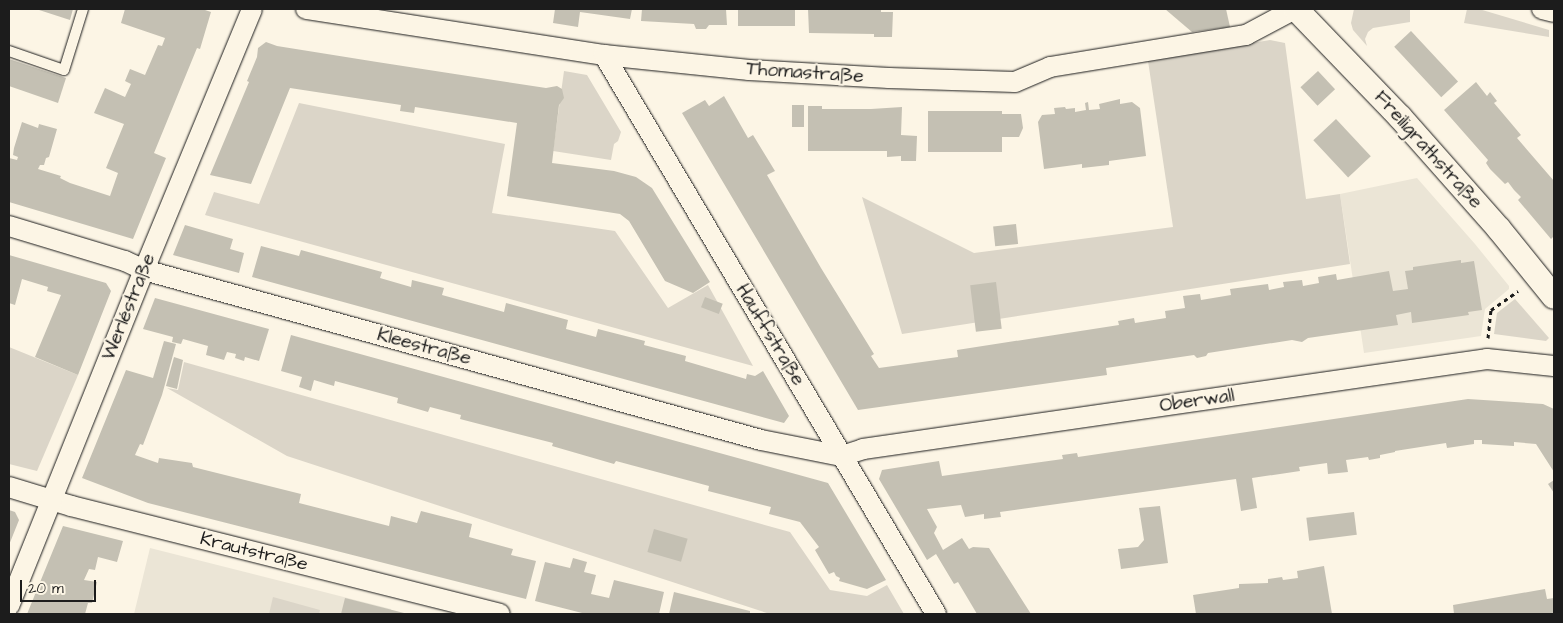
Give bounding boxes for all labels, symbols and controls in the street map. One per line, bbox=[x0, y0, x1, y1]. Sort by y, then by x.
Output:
street label: Thomastraße bbox=[746, 58, 864, 88]
street label: Freiligrathstraße bbox=[1369, 86, 1487, 214]
street label: Werléstraße bbox=[97, 250, 161, 364]
street label: Hauffstraße bbox=[731, 280, 809, 390]
street label: Kleestraße bbox=[375, 324, 473, 370]
street label: Oberwall bbox=[1158, 384, 1236, 418]
street label: Krautstraße bbox=[198, 528, 310, 576]
scale bar bbox=[22, 570, 99, 602]
text: 20 m bbox=[28, 578, 64, 599]

